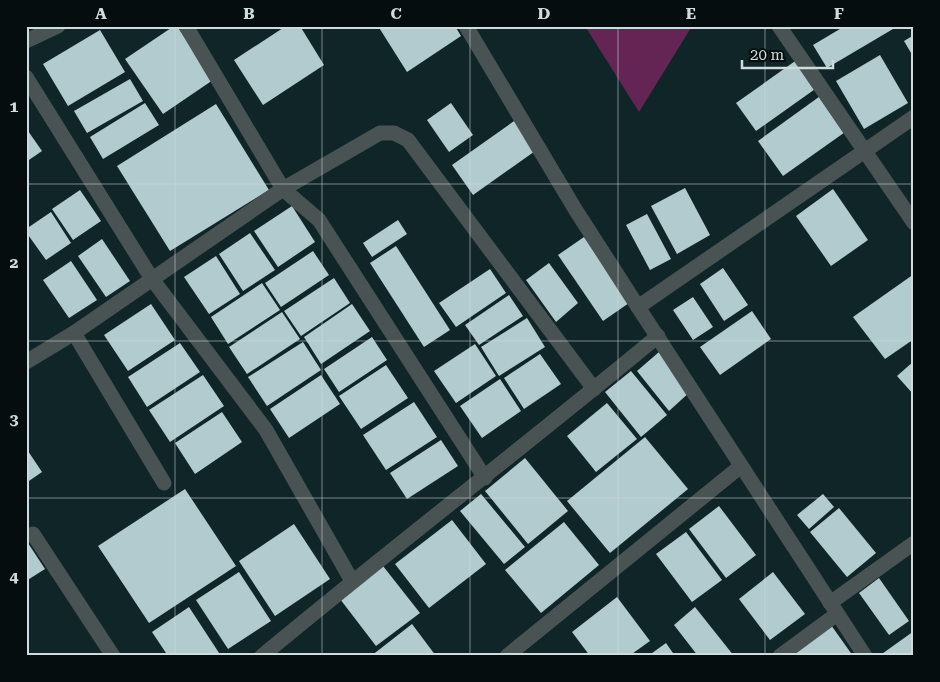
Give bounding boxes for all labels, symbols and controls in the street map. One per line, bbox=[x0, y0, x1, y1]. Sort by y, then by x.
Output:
text: A bbox=[95, 4, 107, 23]
text: B bbox=[243, 4, 255, 23]
text: C bbox=[390, 4, 402, 23]
text: D bbox=[538, 4, 551, 23]
text: E bbox=[686, 4, 696, 23]
text: F bbox=[834, 4, 844, 23]
scale bar bbox=[742, 38, 834, 70]
text: 20 m bbox=[750, 46, 785, 64]
text: 1 bbox=[10, 97, 19, 116]
text: 2 bbox=[10, 253, 19, 272]
text: 3 bbox=[10, 410, 19, 429]
text: 4 bbox=[10, 567, 19, 586]

